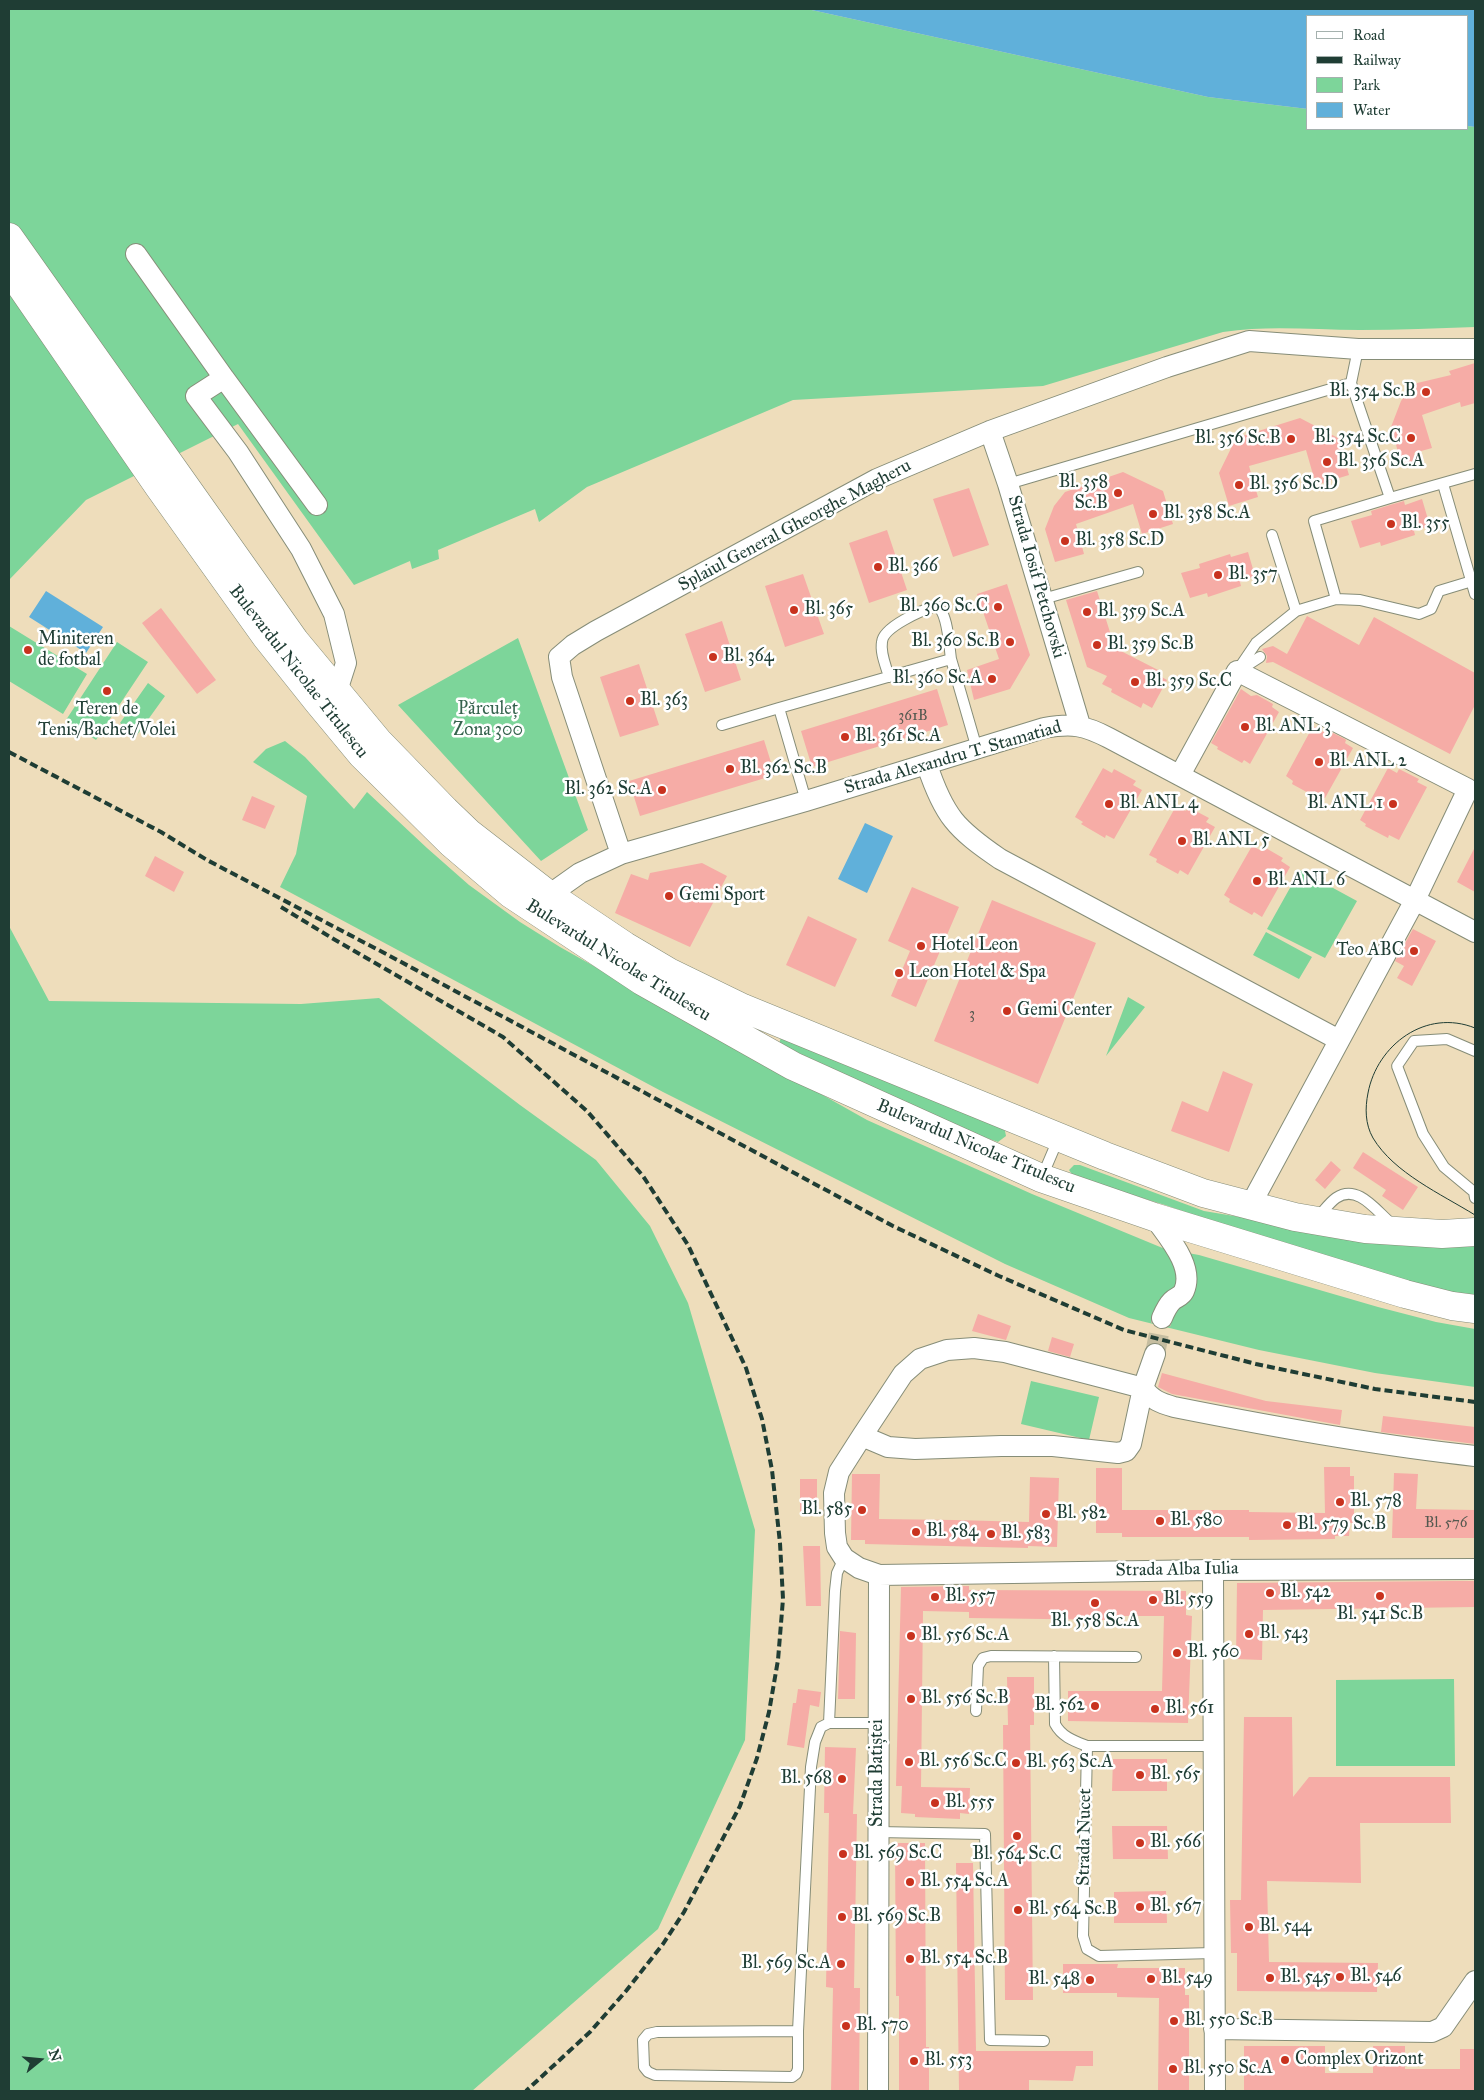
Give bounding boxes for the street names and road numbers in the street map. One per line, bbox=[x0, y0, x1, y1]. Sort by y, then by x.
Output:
street label: Splaiul General Gheorghe Magheru bbox=[675, 455, 915, 597]
street label: Strada Iosif Petchovski bbox=[1002, 493, 1070, 661]
street label: Bulevardul Nicolae Titulescu bbox=[224, 581, 372, 763]
street label: Strada Alexandru T. Stamatiad bbox=[842, 717, 1064, 799]
street label: Bulevardul Nicolae Titulescu bbox=[522, 895, 714, 1027]
street label: Bulevardul Nicolae Titulescu bbox=[873, 1095, 1079, 1199]
street label: Strada Alba Iulia bbox=[1115, 1558, 1239, 1582]
street label: Strada Batiștei bbox=[867, 1719, 889, 1827]
street label: Strada Nucet bbox=[1073, 1788, 1097, 1886]

